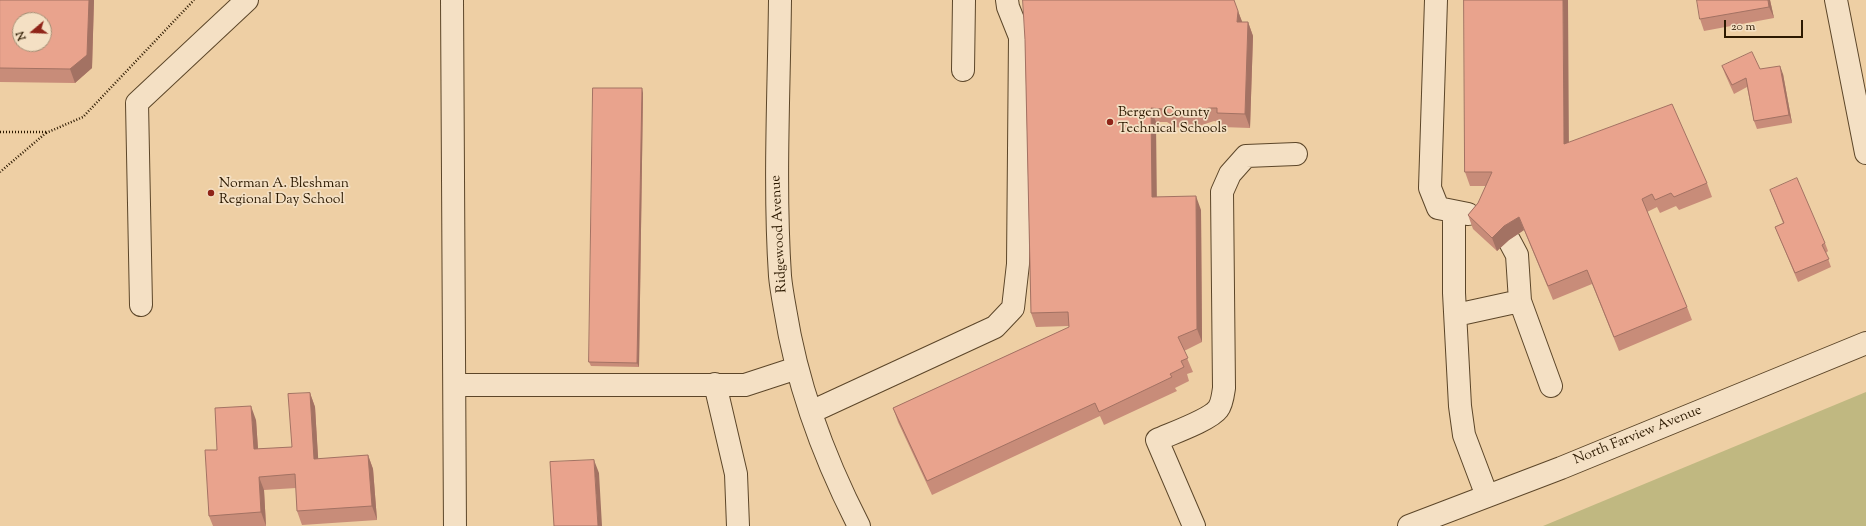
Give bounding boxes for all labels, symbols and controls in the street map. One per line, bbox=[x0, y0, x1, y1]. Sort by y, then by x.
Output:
north arrow bbox=[12, 12, 52, 52]
scale bar bbox=[1726, 12, 1805, 38]
text: 20 m bbox=[1731, 18, 1755, 36]
text: N bbox=[13, 29, 31, 42]
place label: Bergen County Technical Schools bbox=[1118, 106, 1227, 138]
marker: Bergen County Technical Schools bbox=[1105, 117, 1115, 127]
street label: Ridgewood Avenue bbox=[769, 175, 791, 293]
place label: Norman A. Bleshman Regional Day School bbox=[219, 177, 349, 210]
marker: Norman A. Bleshman Regional Day School bbox=[206, 188, 216, 198]
street label: North Farview Avenue bbox=[1571, 403, 1705, 469]

